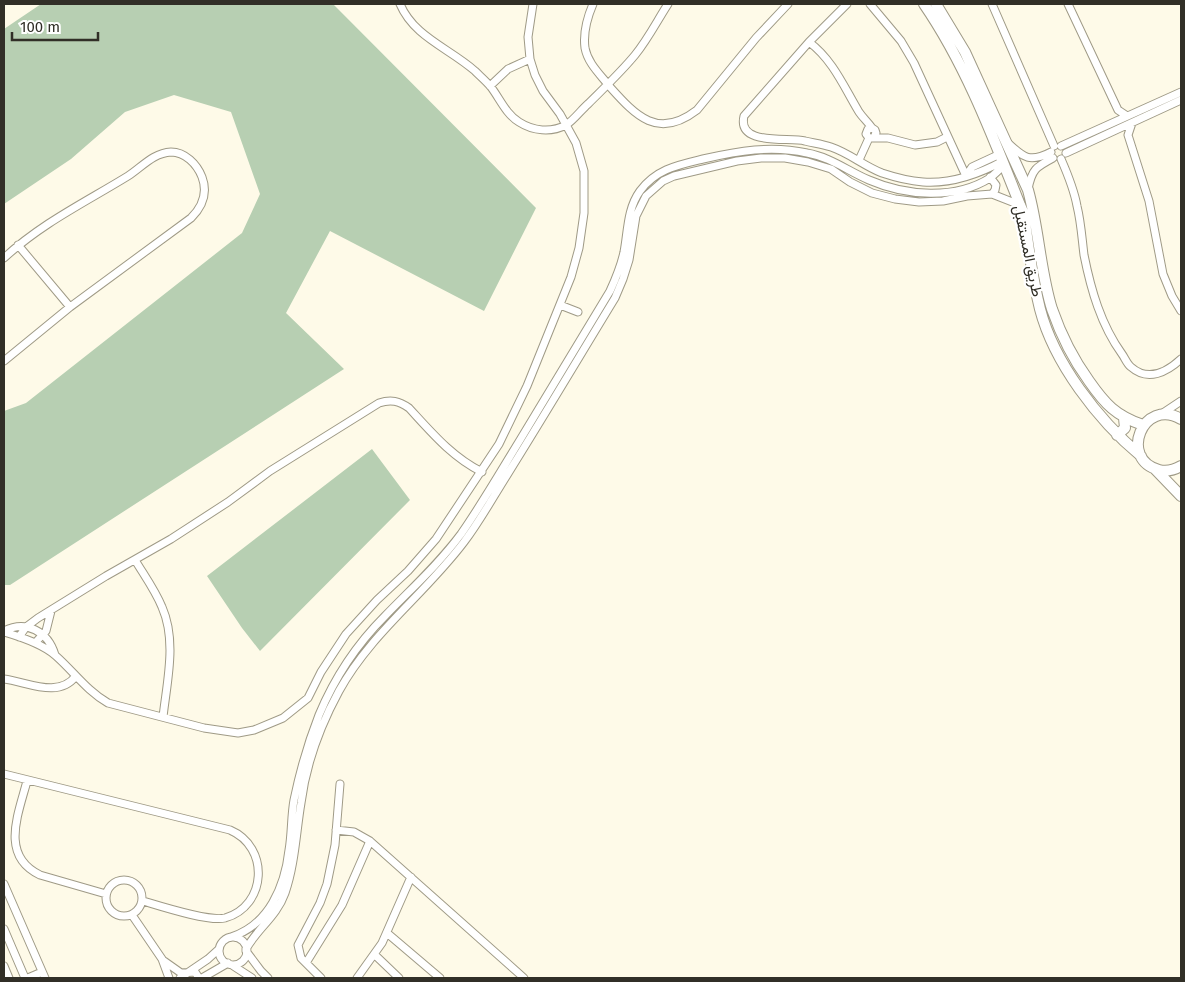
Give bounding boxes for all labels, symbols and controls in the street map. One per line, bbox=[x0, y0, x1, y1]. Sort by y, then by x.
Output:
scale bar bbox=[12, 10, 99, 42]
text: 100 m bbox=[20, 18, 60, 36]
street label: طريق المستقبل bbox=[1009, 203, 1047, 299]

